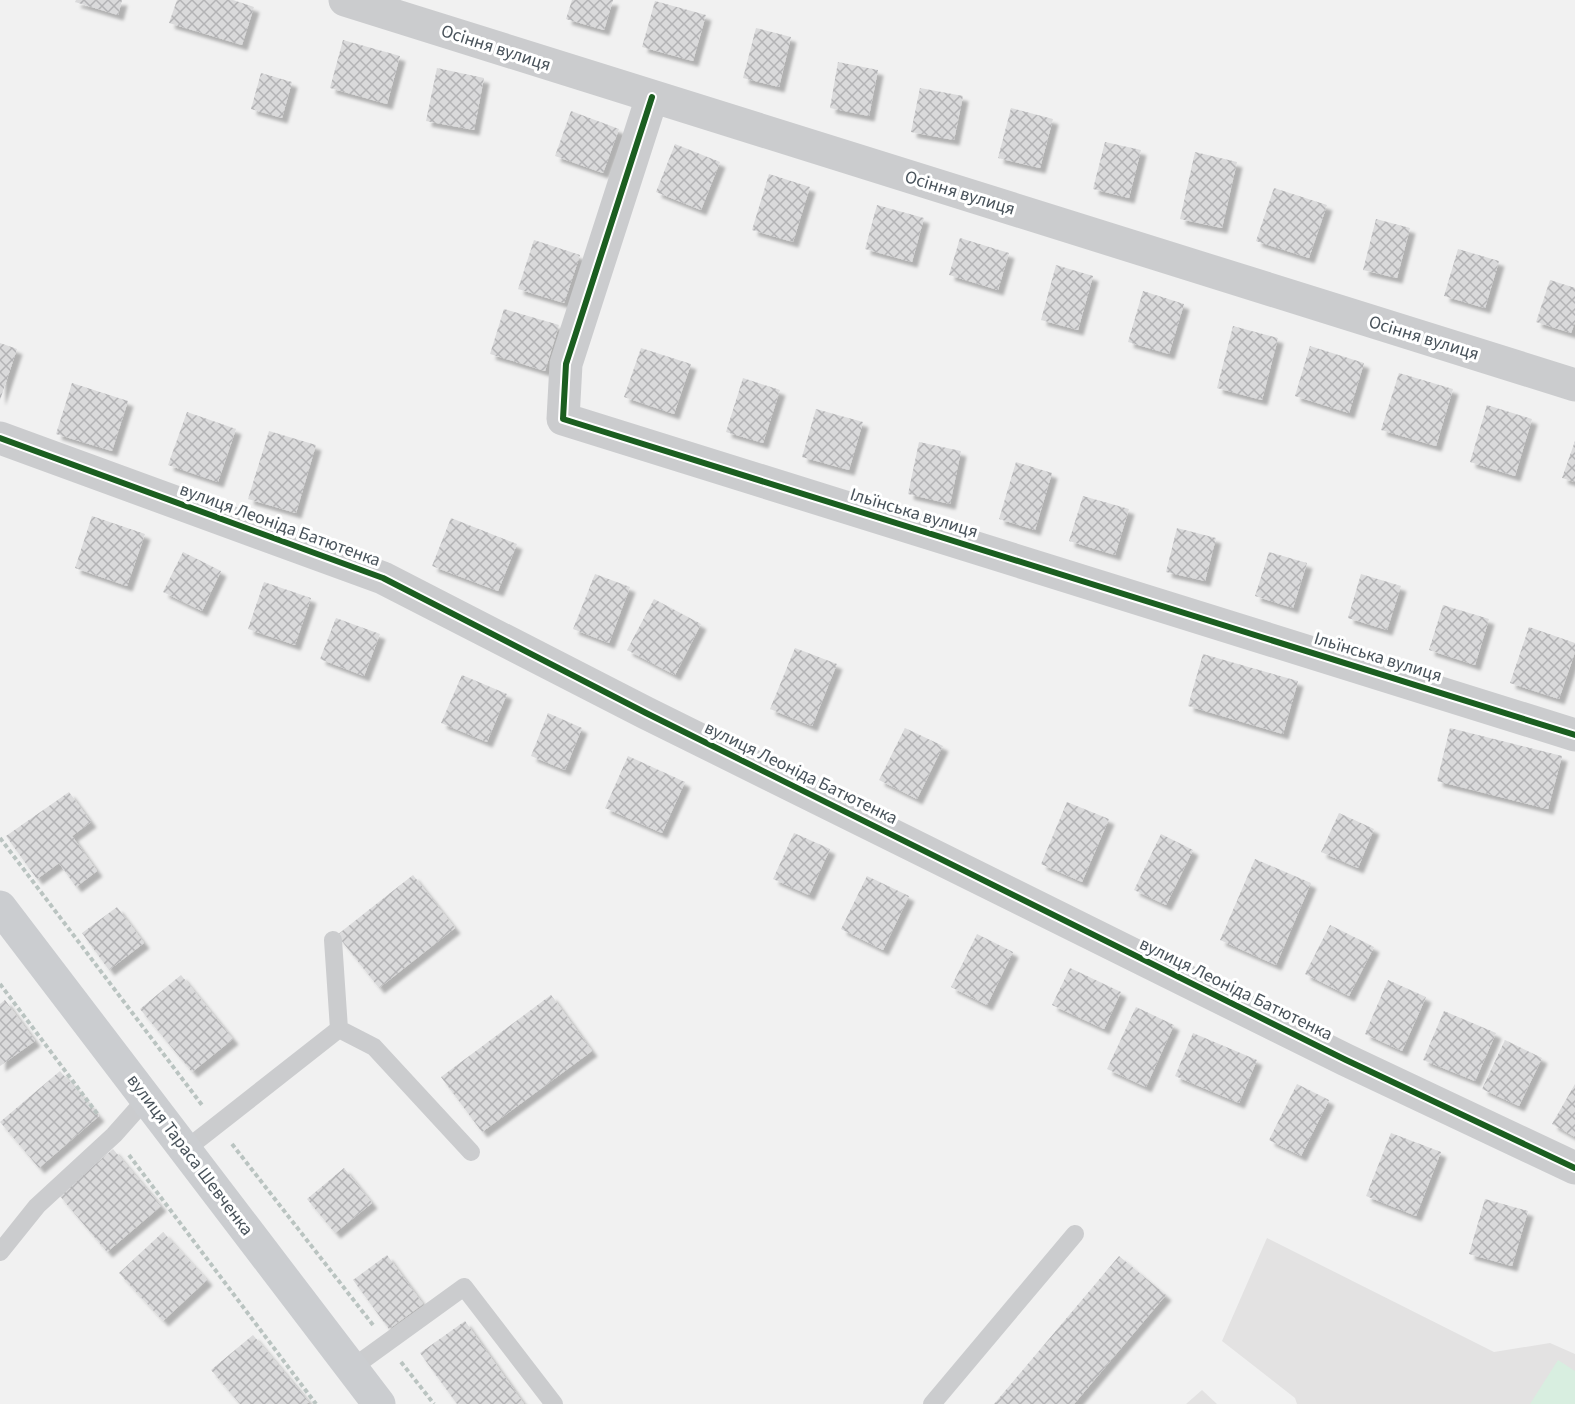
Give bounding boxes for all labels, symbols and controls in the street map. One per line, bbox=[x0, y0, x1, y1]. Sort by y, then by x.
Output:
street label: Осіння вулиця bbox=[438, 18, 554, 78]
street label: Осіння вулиця bbox=[902, 164, 1018, 222]
street label: Осіння вулиця bbox=[1366, 309, 1482, 367]
street label: вулиця Леоніда Батютенка bbox=[176, 477, 384, 573]
street label: Ільїнська вулиця bbox=[847, 482, 981, 544]
street label: Ільїнська вулиця bbox=[1311, 626, 1445, 688]
street label: вулиця Леоніда Батютенка bbox=[700, 715, 902, 831]
street label: вулиця Леоніда Батютенка bbox=[1135, 931, 1337, 1047]
street label: вулиця Тараса Шевченка bbox=[121, 1069, 259, 1241]

